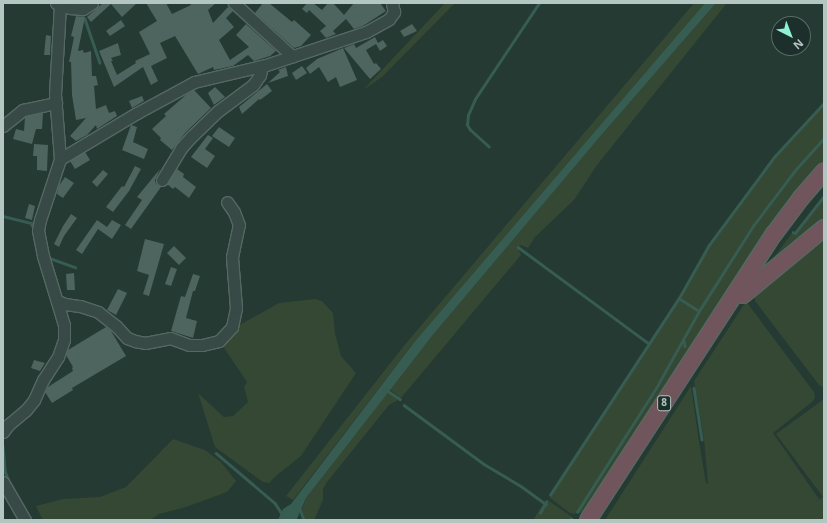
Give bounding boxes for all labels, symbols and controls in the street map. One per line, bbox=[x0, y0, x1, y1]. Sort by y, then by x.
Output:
north arrow bbox=[771, 16, 811, 56]
text: N bbox=[790, 36, 807, 53]
road number: 8 bbox=[657, 395, 671, 411]

